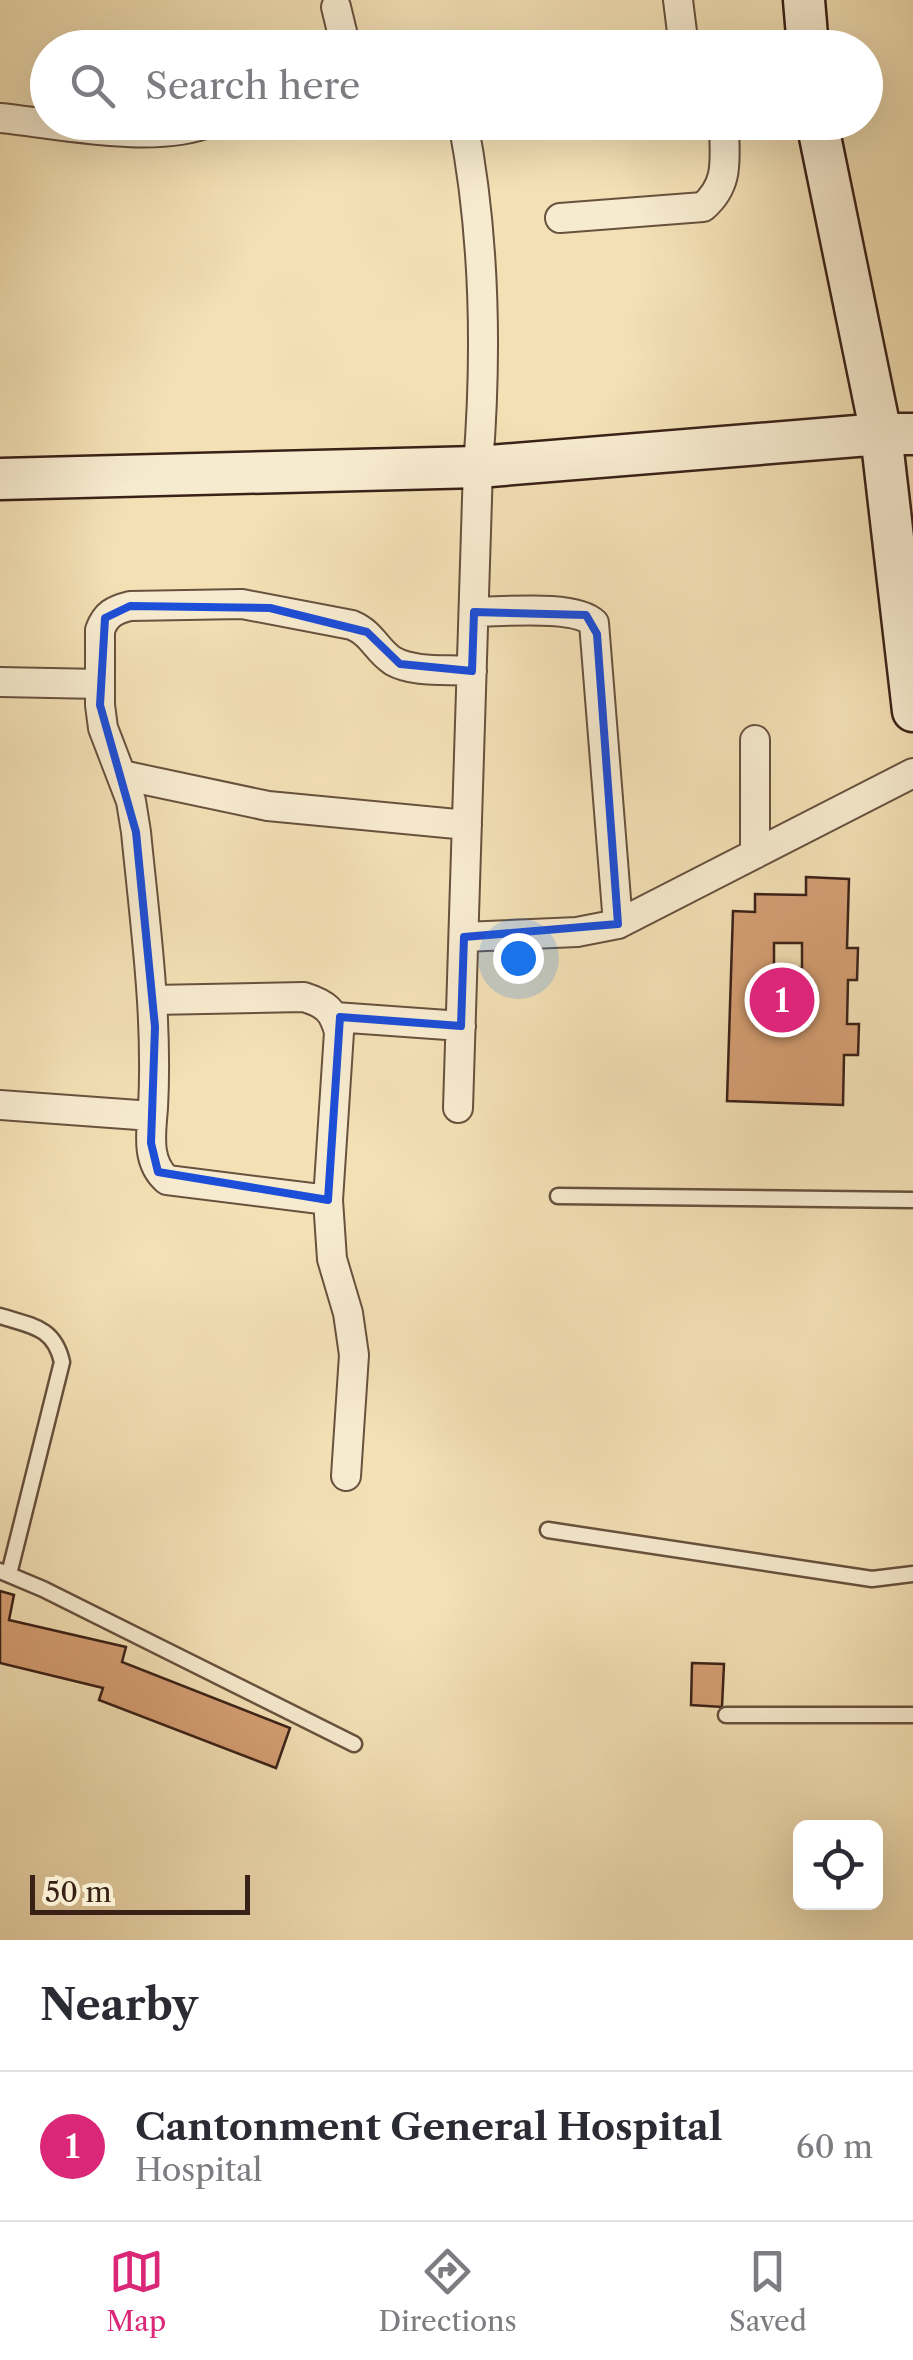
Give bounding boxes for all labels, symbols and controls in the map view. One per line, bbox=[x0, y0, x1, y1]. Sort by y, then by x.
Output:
search box bbox=[30, 30, 883, 140]
icon: search bbox=[65, 58, 120, 113]
text: Search here bbox=[145, 62, 360, 109]
your location bbox=[493, 933, 544, 984]
pin: 1 bbox=[750, 962, 814, 1038]
map controls bbox=[793, 1820, 883, 1910]
button: locate bbox=[793, 1820, 883, 1910]
scale bar bbox=[30, 1870, 250, 1914]
text: 50 m bbox=[45, 1875, 112, 1909]
text: Nearby bbox=[40, 1979, 198, 2031]
text: Cantonment General Hospital bbox=[135, 2103, 722, 2150]
text: 1 bbox=[65, 2127, 80, 2166]
text: 60 m bbox=[796, 2127, 873, 2166]
text: Hospital bbox=[135, 2150, 262, 2189]
tab: Map bbox=[106, 2244, 166, 2338]
tab: Directions bbox=[378, 2244, 517, 2338]
tab: Saved bbox=[729, 2244, 807, 2338]

